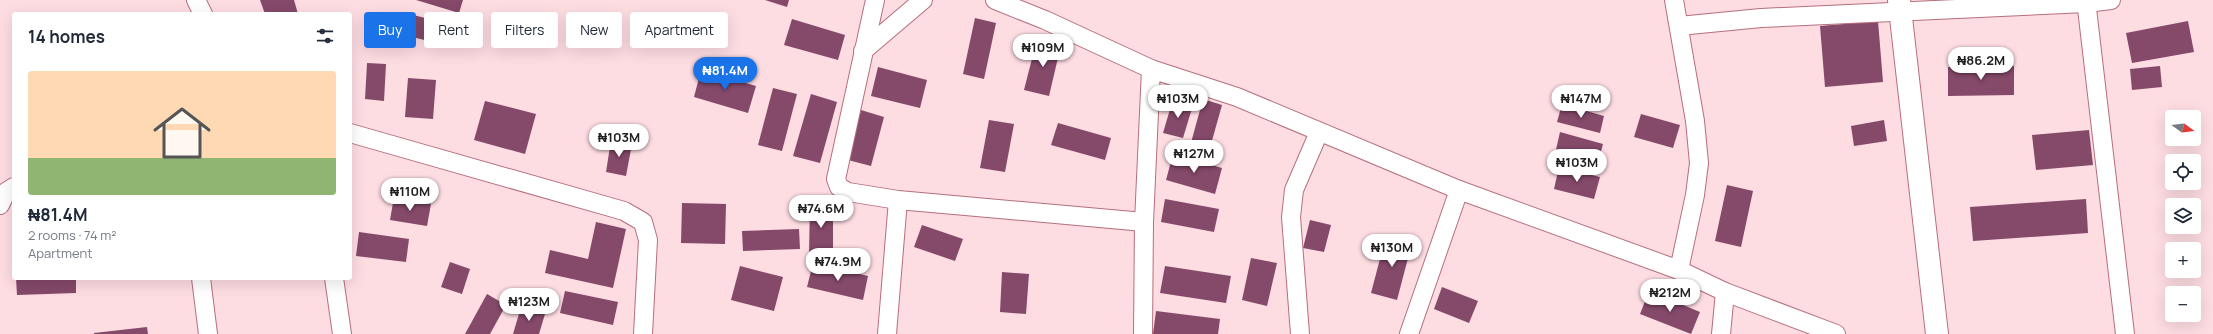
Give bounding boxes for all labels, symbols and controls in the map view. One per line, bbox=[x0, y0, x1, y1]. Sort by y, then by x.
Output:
chip: Buy bbox=[364, 12, 416, 48]
chip: Rent bbox=[424, 12, 483, 48]
chip: Filters bbox=[491, 12, 558, 48]
chip: New bbox=[566, 12, 622, 48]
chip: Apartment bbox=[630, 12, 728, 48]
text: 14 homes bbox=[28, 25, 105, 48]
icon: filters bbox=[314, 25, 336, 47]
pin: ₦109M bbox=[1015, 34, 1071, 68]
text: ₦109M bbox=[1022, 38, 1064, 56]
pin: ₦86.2M bbox=[1948, 47, 2014, 81]
text: ₦86.2M bbox=[1957, 51, 2005, 69]
pin: ₦81.4M bbox=[692, 57, 758, 91]
text: ₦81.4M bbox=[702, 61, 748, 79]
pin: ₦103M bbox=[1150, 85, 1206, 119]
pin: ₦147M bbox=[1553, 85, 1609, 119]
text: ₦103M bbox=[1157, 89, 1199, 107]
text: ₦147M bbox=[1560, 89, 1602, 107]
icon: home bbox=[146, 97, 218, 169]
north arrow bbox=[2165, 110, 2201, 146]
map controls bbox=[2165, 110, 2201, 322]
pin: ₦103M bbox=[591, 124, 647, 158]
text: ₦103M bbox=[598, 128, 640, 146]
pin: ₦127M bbox=[1166, 140, 1222, 174]
text: ₦127M bbox=[1174, 144, 1214, 162]
pin: ₦103M bbox=[1549, 149, 1605, 183]
text: ₦103M bbox=[1556, 153, 1598, 171]
button: locate bbox=[2165, 154, 2201, 190]
pin: ₦110M bbox=[382, 178, 438, 212]
text: ₦110M bbox=[390, 182, 430, 200]
pin: ₦74.6M bbox=[788, 195, 854, 229]
button: layers bbox=[2165, 198, 2201, 234]
text: ₦74.6M bbox=[798, 199, 844, 217]
text: ₦81.4M bbox=[28, 203, 88, 226]
text: 2 rooms · 74 m² bbox=[28, 226, 116, 244]
pin: ₦130M bbox=[1364, 234, 1420, 268]
text: ₦130M bbox=[1371, 238, 1413, 256]
button: + bbox=[2165, 242, 2201, 278]
text: Apartment bbox=[28, 244, 92, 262]
pin: ₦74.9M bbox=[805, 248, 871, 282]
text: ₦74.9M bbox=[815, 252, 861, 270]
pin: ₦212M bbox=[1642, 279, 1698, 313]
text: ₦212M bbox=[1649, 283, 1691, 301]
button: − bbox=[2165, 286, 2201, 322]
pin: ₦123M bbox=[501, 288, 557, 322]
text: ₦123M bbox=[508, 292, 550, 310]

